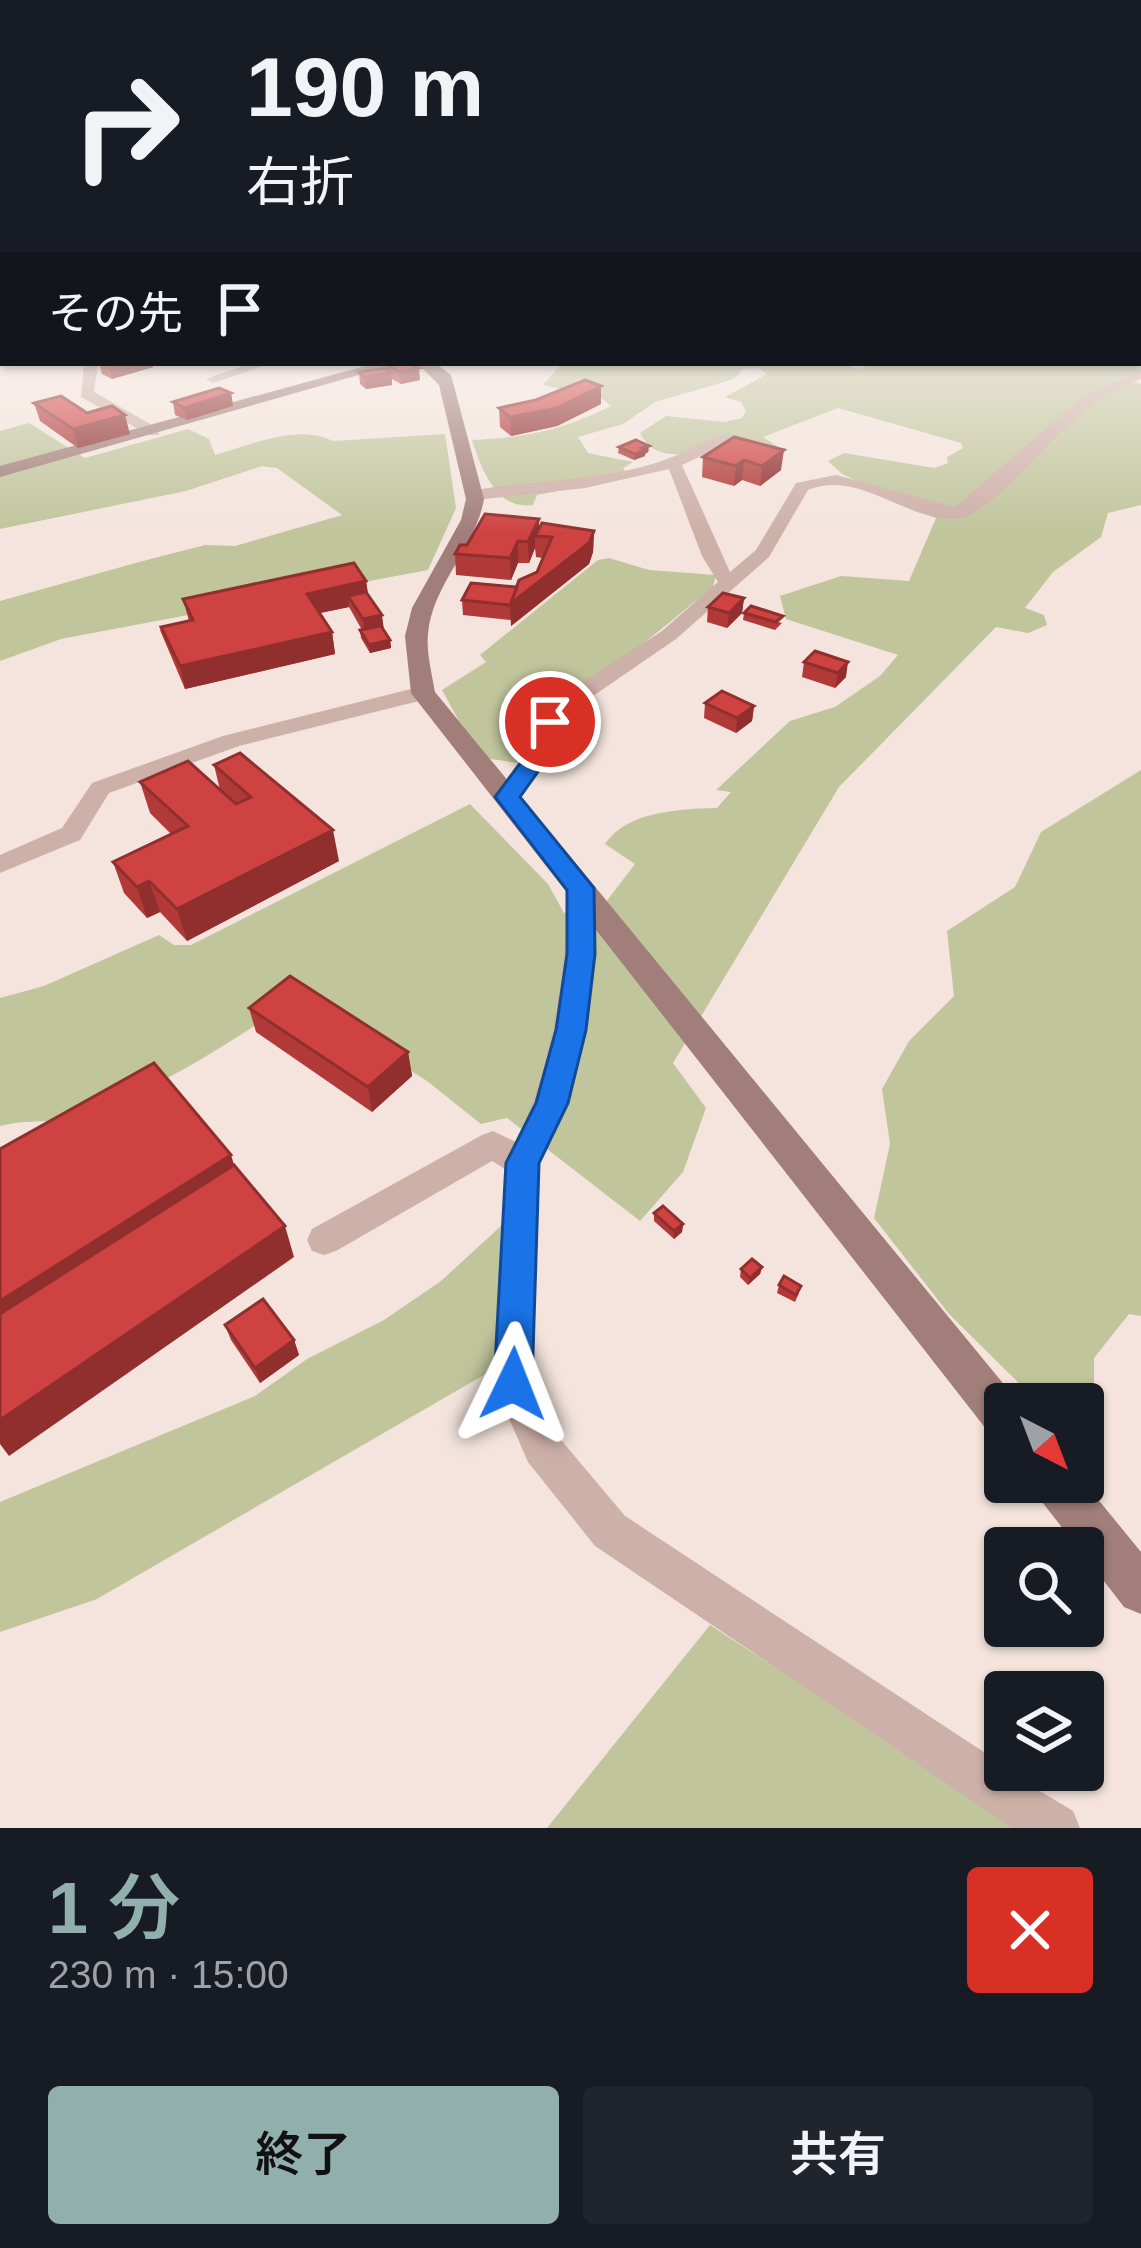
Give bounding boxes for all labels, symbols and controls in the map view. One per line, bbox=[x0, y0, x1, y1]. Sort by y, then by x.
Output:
text: 190 m bbox=[246, 40, 484, 134]
icon: right bbox=[48, 48, 204, 204]
text: 右折 bbox=[246, 152, 354, 212]
icon: arrive bbox=[207, 276, 273, 342]
text: その先 bbox=[48, 288, 183, 339]
pin bbox=[499, 671, 601, 773]
icon: arrive bbox=[517, 689, 583, 755]
position arrow bbox=[450, 1321, 576, 1447]
north arrow bbox=[984, 1383, 1104, 1503]
map controls bbox=[984, 1383, 1104, 1791]
button: search bbox=[984, 1527, 1104, 1647]
button: layers bbox=[984, 1671, 1104, 1791]
button: close bbox=[967, 1867, 1093, 1993]
text: 1 分 bbox=[48, 1868, 180, 1948]
text: 230 m · 15:00 bbox=[48, 1953, 289, 1996]
button: 終了 bbox=[48, 2086, 559, 2224]
button: 共有 bbox=[583, 2086, 1093, 2224]

